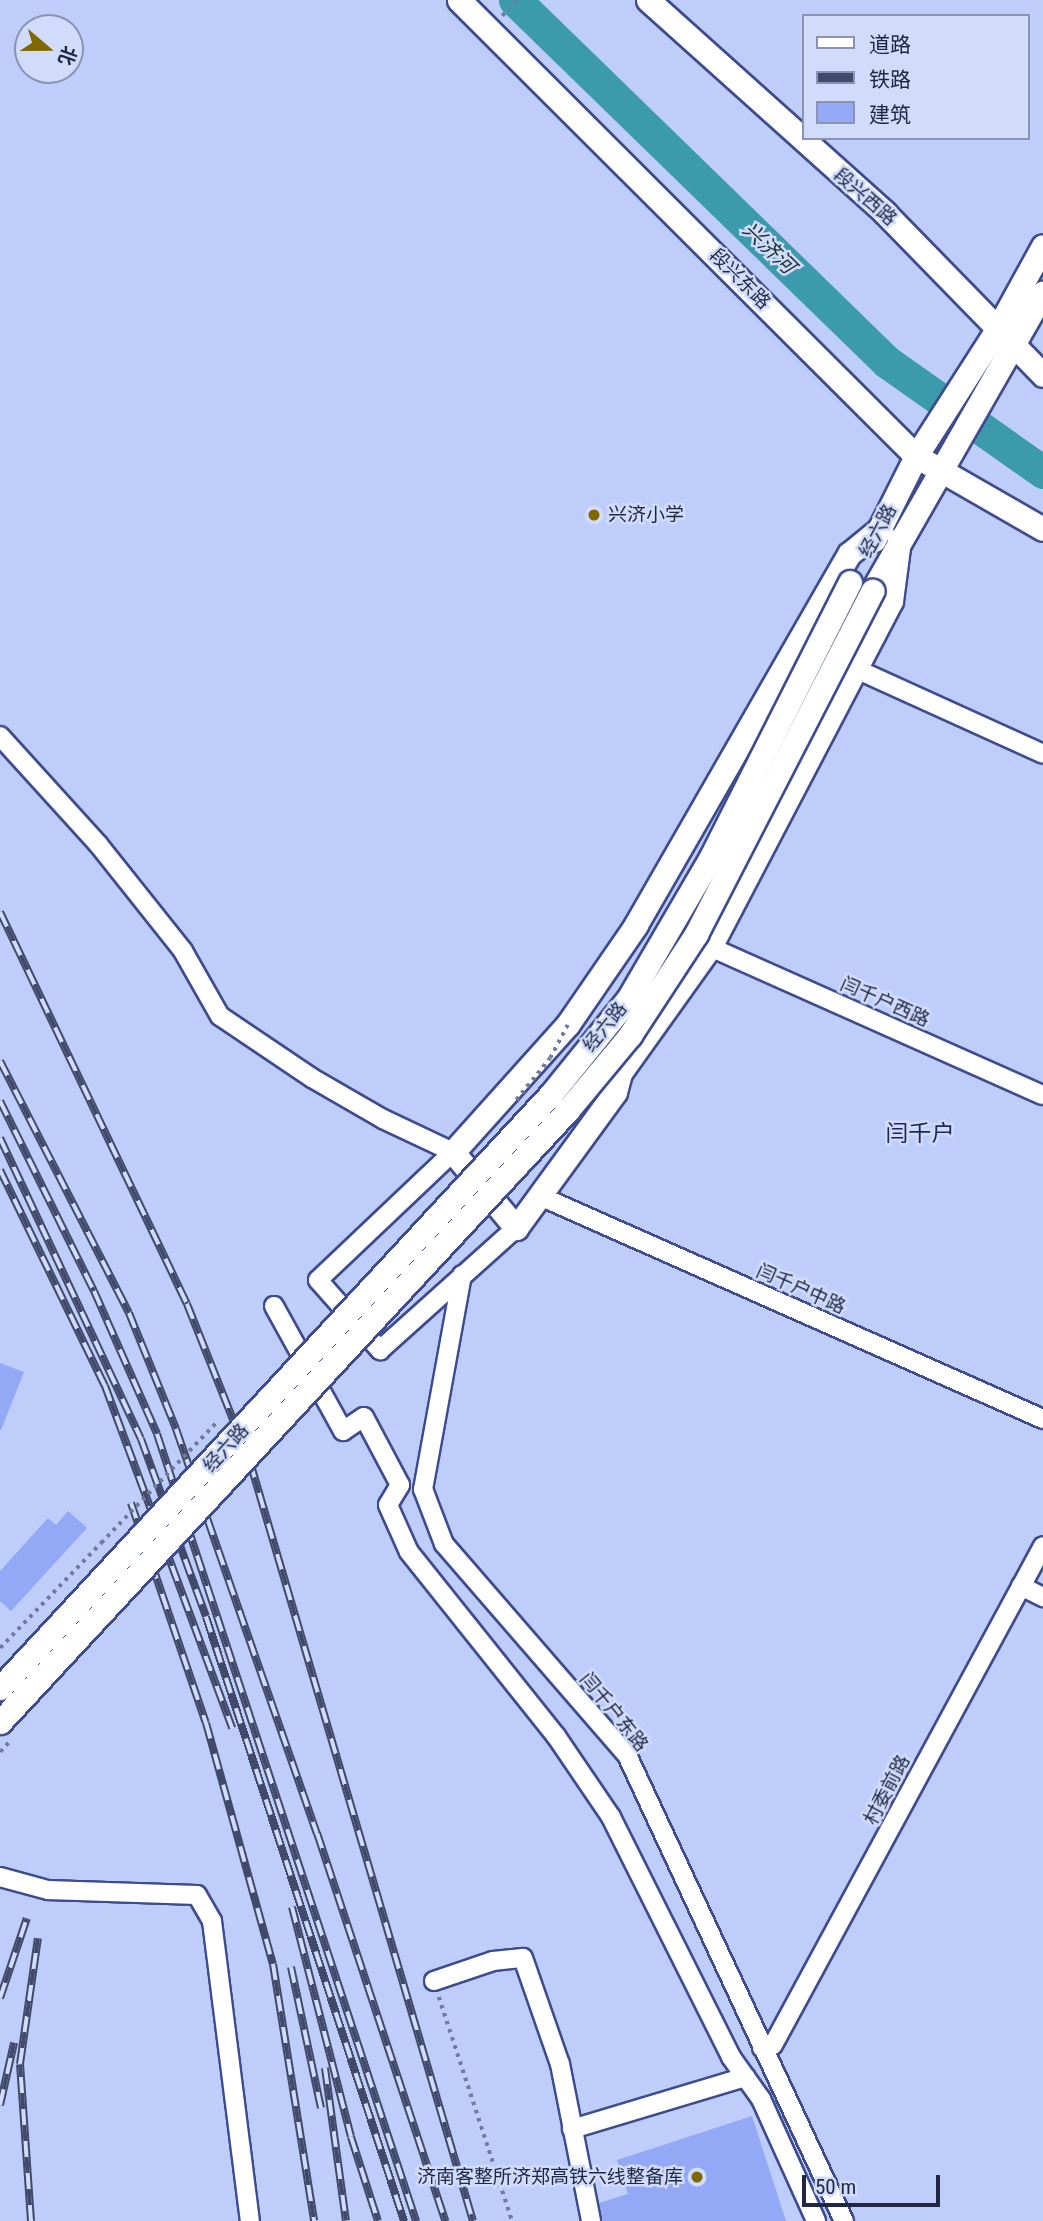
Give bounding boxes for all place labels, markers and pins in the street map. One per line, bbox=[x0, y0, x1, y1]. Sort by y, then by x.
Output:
place label: 兴济小学 bbox=[608, 504, 684, 526]
marker: 兴济小学 bbox=[586, 507, 602, 523]
place label: 济南客整所济郑高铁六线整备库 bbox=[417, 2166, 683, 2188]
marker: 济南客整所济郑高铁六线整备库 bbox=[689, 2169, 705, 2185]

